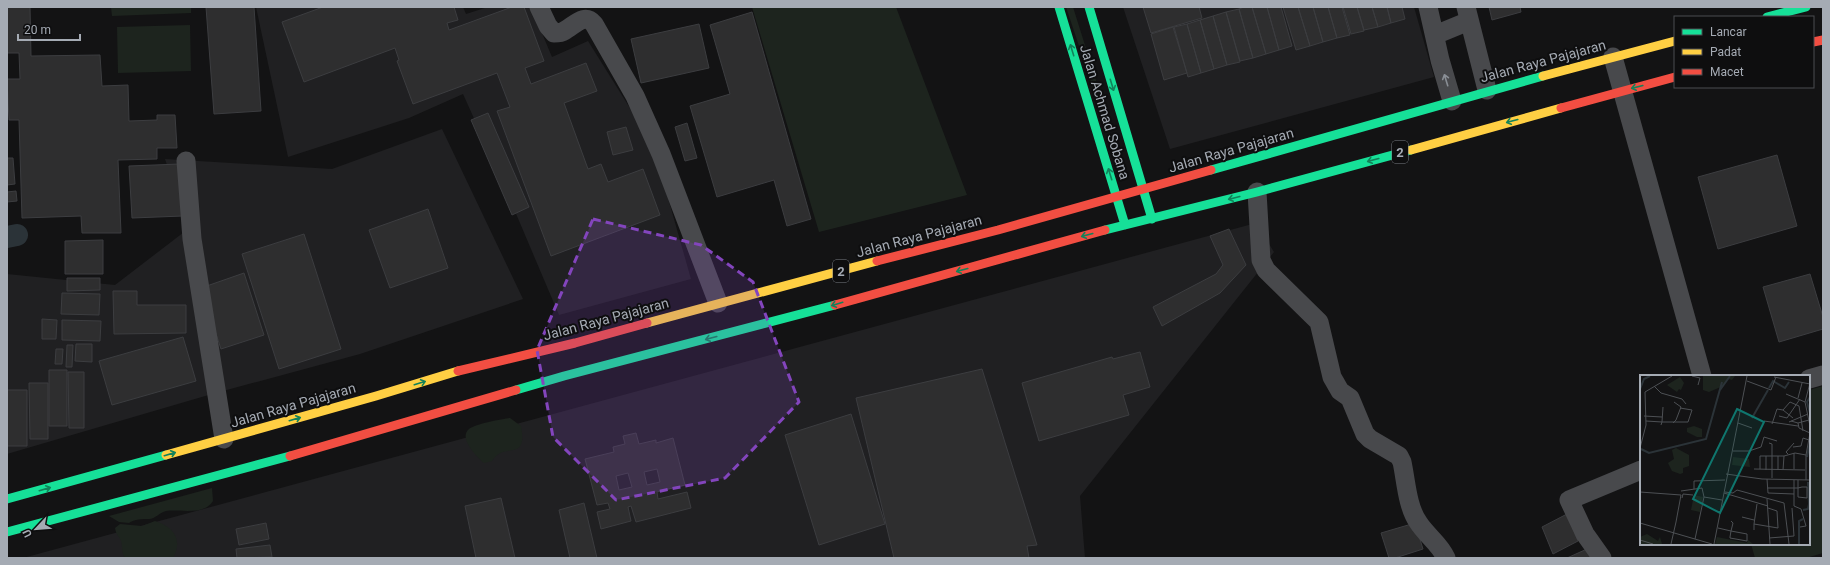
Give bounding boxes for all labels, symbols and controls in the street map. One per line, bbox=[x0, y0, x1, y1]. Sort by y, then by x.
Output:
scale bar bbox=[18, 16, 80, 42]
legend bbox=[1674, 16, 1814, 88]
text: 20 m bbox=[24, 23, 51, 37]
text: Lancar bbox=[1710, 25, 1747, 39]
street label: Jalan Raya Pajajaran bbox=[1478, 37, 1608, 85]
street label: Jalan Achmad Sobana bbox=[1077, 43, 1133, 181]
one-way arrow bbox=[1068, 44, 1075, 57]
text: Padat bbox=[1710, 45, 1741, 59]
text: Macet bbox=[1710, 65, 1744, 79]
one-way arrow bbox=[1442, 74, 1449, 87]
one-way arrow bbox=[1109, 78, 1116, 91]
one-way arrow bbox=[1631, 84, 1644, 91]
one-way arrow bbox=[1506, 118, 1519, 125]
street label: Jalan Raya Pajajaran bbox=[1167, 124, 1295, 176]
road number: 2 bbox=[1392, 141, 1408, 163]
one-way arrow bbox=[1367, 157, 1380, 164]
one-way arrow bbox=[1106, 168, 1113, 181]
one-way arrow bbox=[1228, 194, 1241, 202]
street label: Jalan Raya Pajajaran bbox=[854, 212, 984, 260]
one-way arrow bbox=[1081, 232, 1094, 240]
road number: 2 bbox=[833, 260, 849, 282]
one-way arrow bbox=[956, 267, 969, 274]
street label: Jalan Raya Pajajaran bbox=[541, 295, 671, 343]
one-way arrow bbox=[830, 301, 843, 308]
one-way arrow bbox=[705, 335, 718, 342]
inset map bbox=[1640, 375, 1810, 545]
street label: Jalan Raya Pajajaran bbox=[229, 379, 357, 431]
one-way arrow bbox=[413, 379, 426, 386]
one-way arrow bbox=[288, 415, 301, 422]
one-way arrow bbox=[163, 450, 176, 457]
one-way arrow bbox=[38, 485, 51, 492]
north arrow bbox=[16, 509, 56, 549]
text: U bbox=[20, 527, 35, 539]

